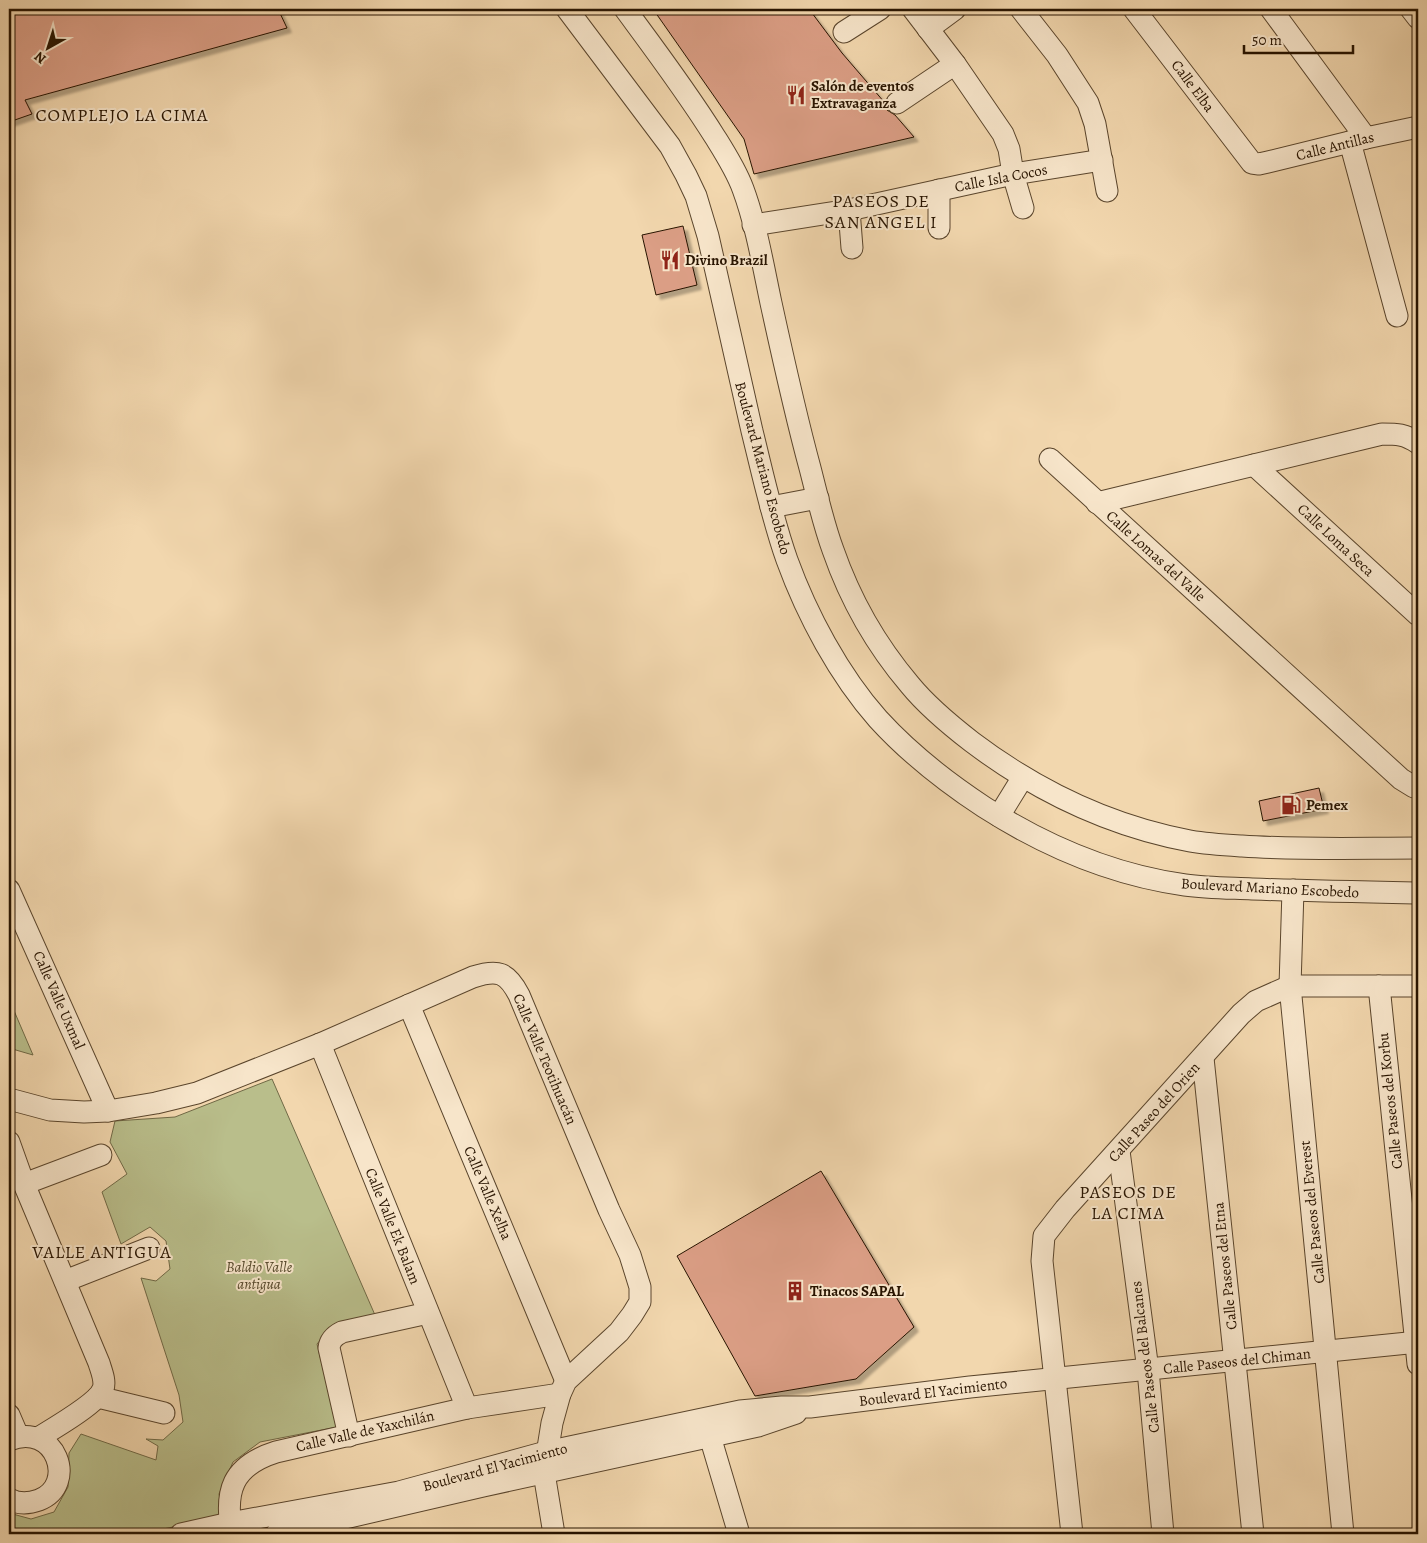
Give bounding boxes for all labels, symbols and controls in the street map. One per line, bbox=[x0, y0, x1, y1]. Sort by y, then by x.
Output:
north arrow bbox=[22, 22, 72, 72]
scale bar bbox=[1244, 22, 1353, 54]
text: 50 m bbox=[1252, 30, 1282, 50]
text: N bbox=[30, 47, 50, 68]
street label: Calle Elba bbox=[1167, 56, 1219, 116]
place label: Salón de eventos Extravaganza bbox=[811, 76, 914, 113]
restaurant icon: Salón de eventos Extravaganza bbox=[785, 84, 807, 106]
district label: COMPLEJO LA CIMA bbox=[35, 103, 209, 127]
street label: Calle Antillas bbox=[1294, 127, 1376, 165]
street label: Calle Isla Cocos bbox=[953, 159, 1049, 197]
district label: PASEOS DE SAN ANGEL I bbox=[825, 189, 937, 234]
restaurant icon: Divino Brazil bbox=[659, 249, 681, 271]
place label: Divino Brazil bbox=[685, 250, 768, 270]
street label: Boulevard Mariano Escobedo bbox=[730, 379, 796, 557]
street label: Calle Loma Seca bbox=[1293, 499, 1379, 581]
street label: Calle Lomas del Valle bbox=[1102, 506, 1210, 606]
fuel station icon: Pemex bbox=[1280, 794, 1302, 816]
place label: Pemex bbox=[1306, 795, 1348, 815]
street label: Boulevard Mariano Escobedo bbox=[1180, 873, 1360, 903]
street label: Calle Valle Uxmal bbox=[28, 948, 90, 1053]
street label: Calle Valle Teotihuacán bbox=[508, 990, 582, 1128]
street label: Calle Paseos del Korbu bbox=[1373, 1031, 1407, 1170]
street label: Calle Paseo del Orien bbox=[1104, 1058, 1204, 1166]
street label: Calle Paseos del Everest bbox=[1295, 1139, 1329, 1285]
street label: Calle Valle Xelha bbox=[459, 1143, 517, 1243]
street label: Calle Valle Ek Balam bbox=[361, 1165, 426, 1288]
district label: PASEOS DE LA CIMA bbox=[1079, 1180, 1177, 1225]
street label: Calle Paseos del Etna bbox=[1208, 1201, 1242, 1331]
district label: VALLE ANTIGUA bbox=[31, 1240, 172, 1264]
park label: Baldio Valle antigua bbox=[226, 1257, 293, 1294]
building icon: Tinacos SAPAL bbox=[784, 1280, 806, 1302]
street label: Calle Paseos del Balcanes bbox=[1126, 1280, 1164, 1434]
place label: Tinacos SAPAL bbox=[810, 1281, 904, 1301]
street label: Calle Paseos del Chiman bbox=[1162, 1343, 1312, 1379]
street label: Boulevard El Yacimiento bbox=[858, 1373, 1008, 1411]
street label: Calle Valle de Yaxchilán bbox=[294, 1405, 436, 1457]
street label: Boulevard El Yacimiento bbox=[420, 1438, 570, 1496]

